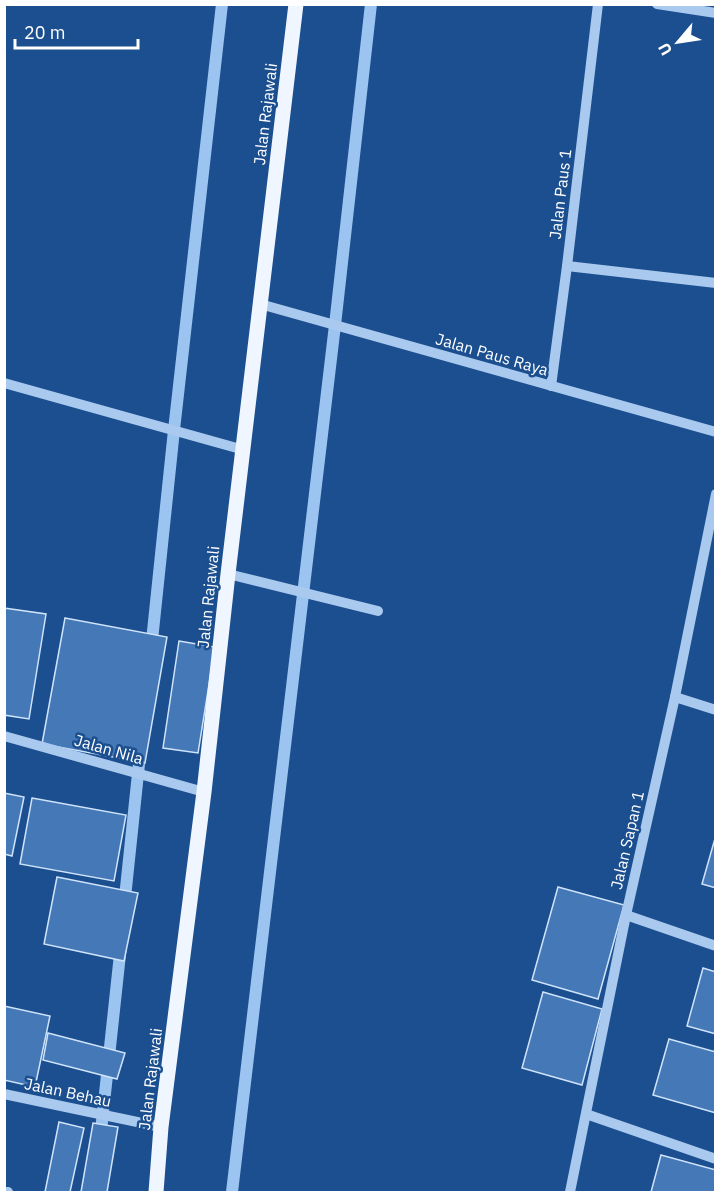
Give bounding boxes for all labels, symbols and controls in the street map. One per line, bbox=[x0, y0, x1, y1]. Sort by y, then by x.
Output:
scale bar bbox=[15, 12, 138, 50]
north arrow bbox=[648, 12, 708, 72]
text: 20 m bbox=[24, 21, 66, 44]
text: U bbox=[653, 40, 676, 59]
street label: Jalan Rajawali bbox=[249, 62, 281, 166]
street label: Jalan Paus 1 bbox=[545, 148, 575, 240]
street label: Jalan Paus Raya bbox=[433, 328, 551, 380]
street label: Jalan Rajawali bbox=[193, 545, 223, 649]
street label: Jalan Nila bbox=[72, 730, 146, 768]
street label: Jalan Sapan 1 bbox=[606, 789, 648, 891]
street label: Jalan Rajawali bbox=[134, 1027, 166, 1131]
street label: Jalan Behau bbox=[23, 1073, 113, 1111]

